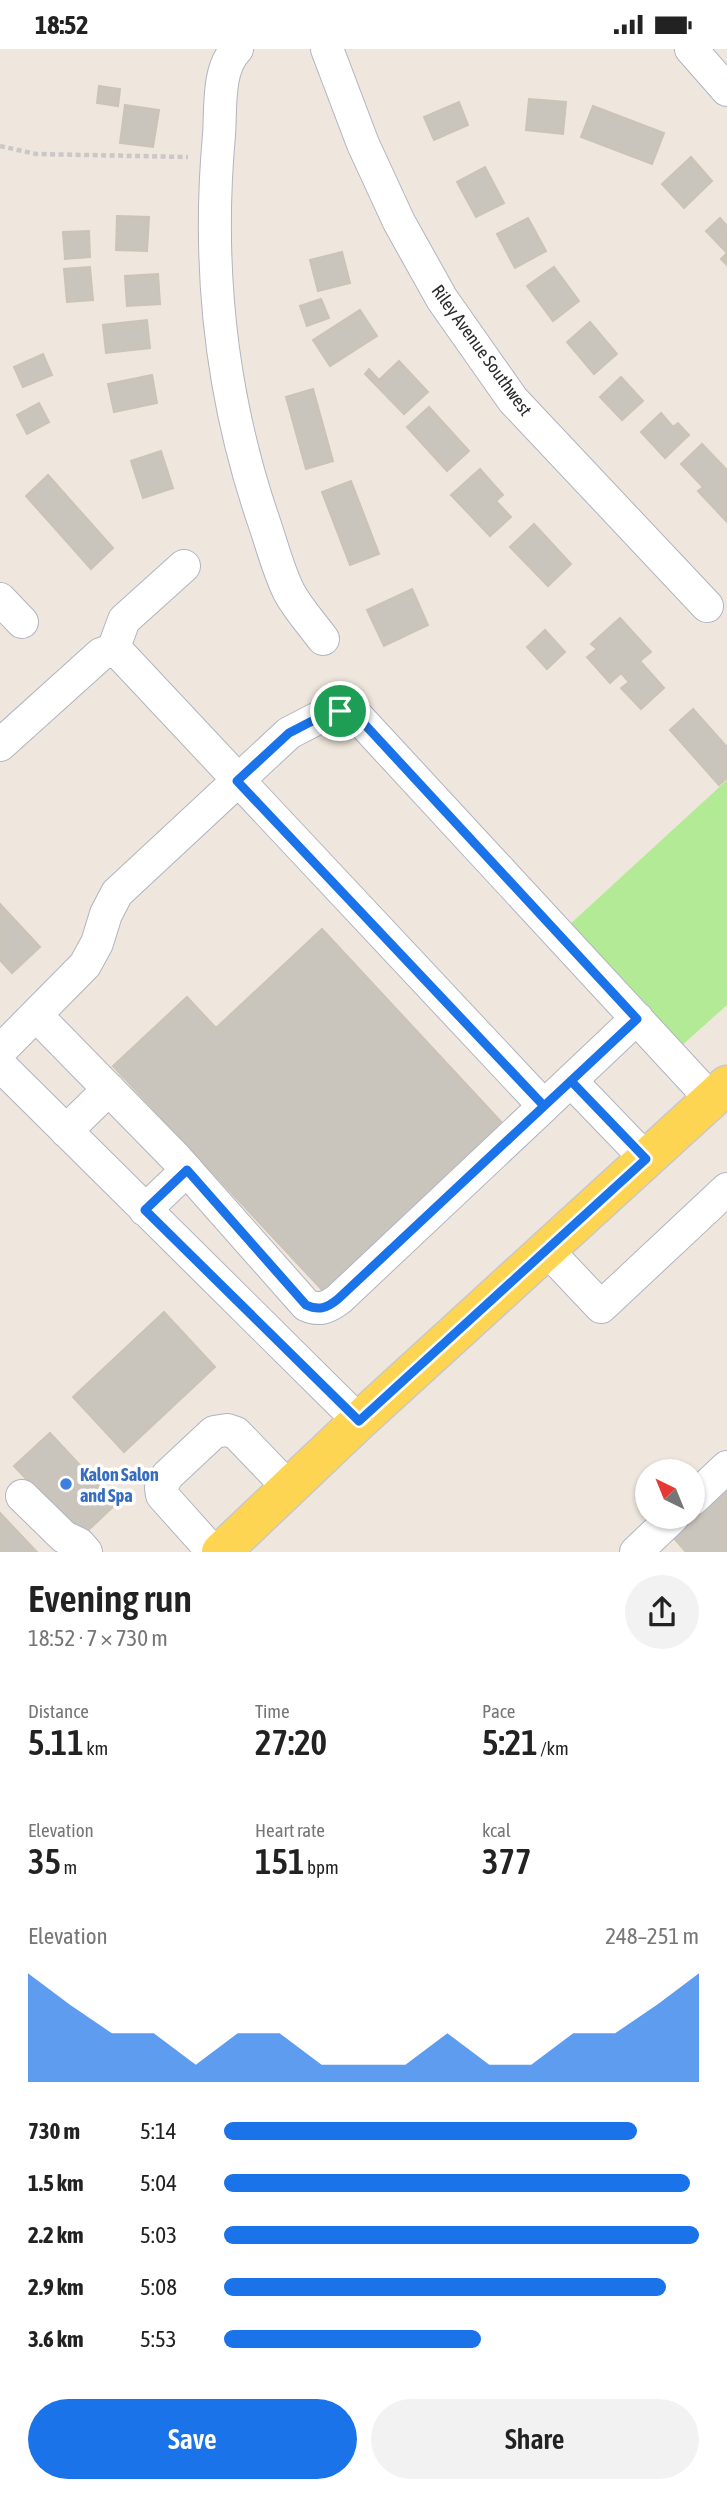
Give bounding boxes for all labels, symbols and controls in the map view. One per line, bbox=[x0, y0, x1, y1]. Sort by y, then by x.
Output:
text: 18:52 bbox=[35, 10, 89, 40]
street label: Riley Avenue Southwest bbox=[427, 280, 537, 420]
pin bbox=[310, 681, 370, 741]
icon: arrive bbox=[321, 692, 359, 730]
north arrow bbox=[635, 1459, 705, 1529]
map controls bbox=[635, 1459, 705, 1529]
place label: Kalon Salon and Spa bbox=[80, 1464, 159, 1506]
marker: Kalon Salon and Spa bbox=[58, 1476, 74, 1492]
button: share bbox=[625, 1575, 699, 1649]
text: Evening run bbox=[28, 1577, 192, 1620]
text: 18:52 · 7 × 730 m bbox=[28, 1625, 168, 1651]
text: Distance bbox=[28, 1700, 89, 1722]
text: Time bbox=[255, 1700, 290, 1722]
text: Pace bbox=[482, 1700, 515, 1722]
text: 5.11 bbox=[28, 1722, 84, 1762]
text: 27:20 bbox=[255, 1722, 327, 1762]
text: 5:21 bbox=[482, 1722, 538, 1762]
text: km bbox=[84, 1737, 108, 1759]
text: /km bbox=[538, 1737, 569, 1759]
text: Elevation bbox=[28, 1819, 94, 1841]
text: Heart rate bbox=[255, 1819, 325, 1841]
text: kcal bbox=[482, 1819, 511, 1841]
text: 35 bbox=[28, 1841, 61, 1881]
text: 151 bbox=[255, 1841, 304, 1881]
text: 377 bbox=[482, 1841, 531, 1881]
text: m bbox=[61, 1856, 77, 1878]
text: bpm bbox=[304, 1856, 339, 1878]
text: Elevation bbox=[28, 1923, 108, 1949]
text: 248–251 m bbox=[605, 1923, 699, 1949]
text: 730 m bbox=[28, 2118, 80, 2144]
text: 5:14 bbox=[140, 2118, 177, 2144]
text: 1.5 km bbox=[28, 2170, 84, 2196]
text: 5:04 bbox=[140, 2170, 177, 2196]
text: 2.2 km bbox=[28, 2222, 84, 2248]
text: 5:03 bbox=[140, 2222, 177, 2248]
text: 2.9 km bbox=[28, 2274, 84, 2300]
text: 5:08 bbox=[140, 2274, 177, 2300]
text: 3.6 km bbox=[28, 2326, 84, 2352]
text: 5:53 bbox=[140, 2326, 177, 2352]
button: Save bbox=[28, 2399, 357, 2479]
button: Share bbox=[371, 2399, 699, 2479]

